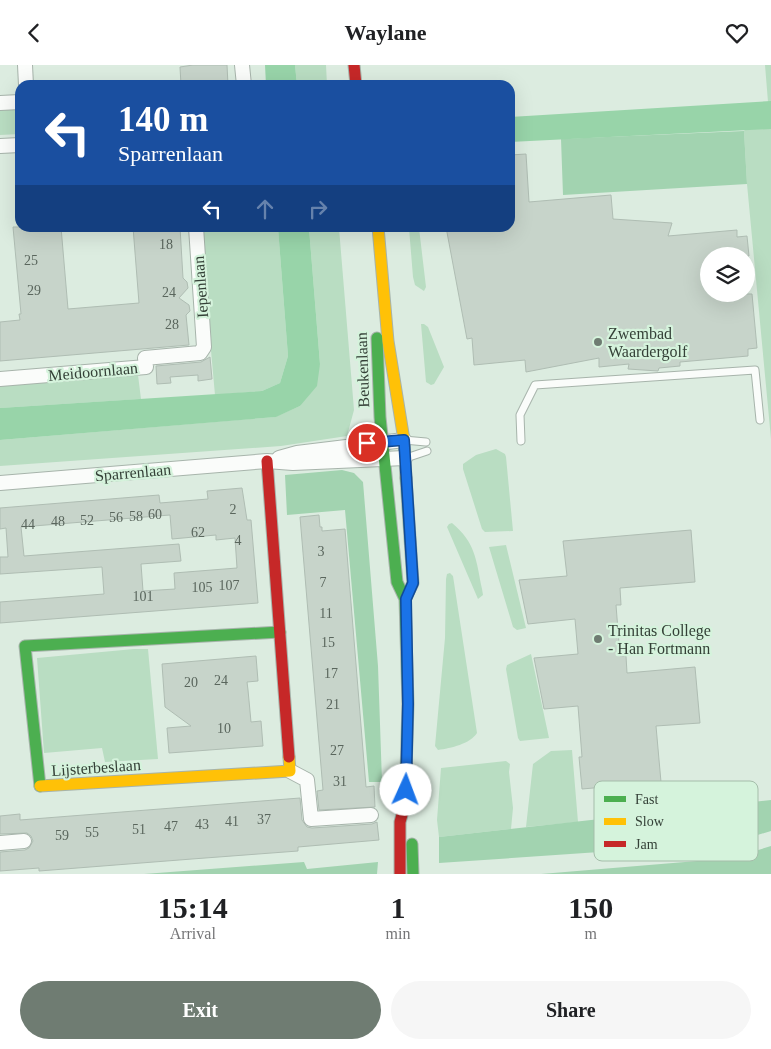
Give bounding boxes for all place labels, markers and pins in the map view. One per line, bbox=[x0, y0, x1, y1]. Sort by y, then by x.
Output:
place label: Zwembad Waardergolf bbox=[608, 325, 688, 361]
marker: Zwembad Waardergolf bbox=[592, 336, 604, 348]
pin bbox=[346, 422, 388, 464]
place label: Trinitas College - Han Fortmann bbox=[608, 622, 711, 657]
marker: Trinitas College - Han Fortmann bbox=[592, 633, 604, 645]

